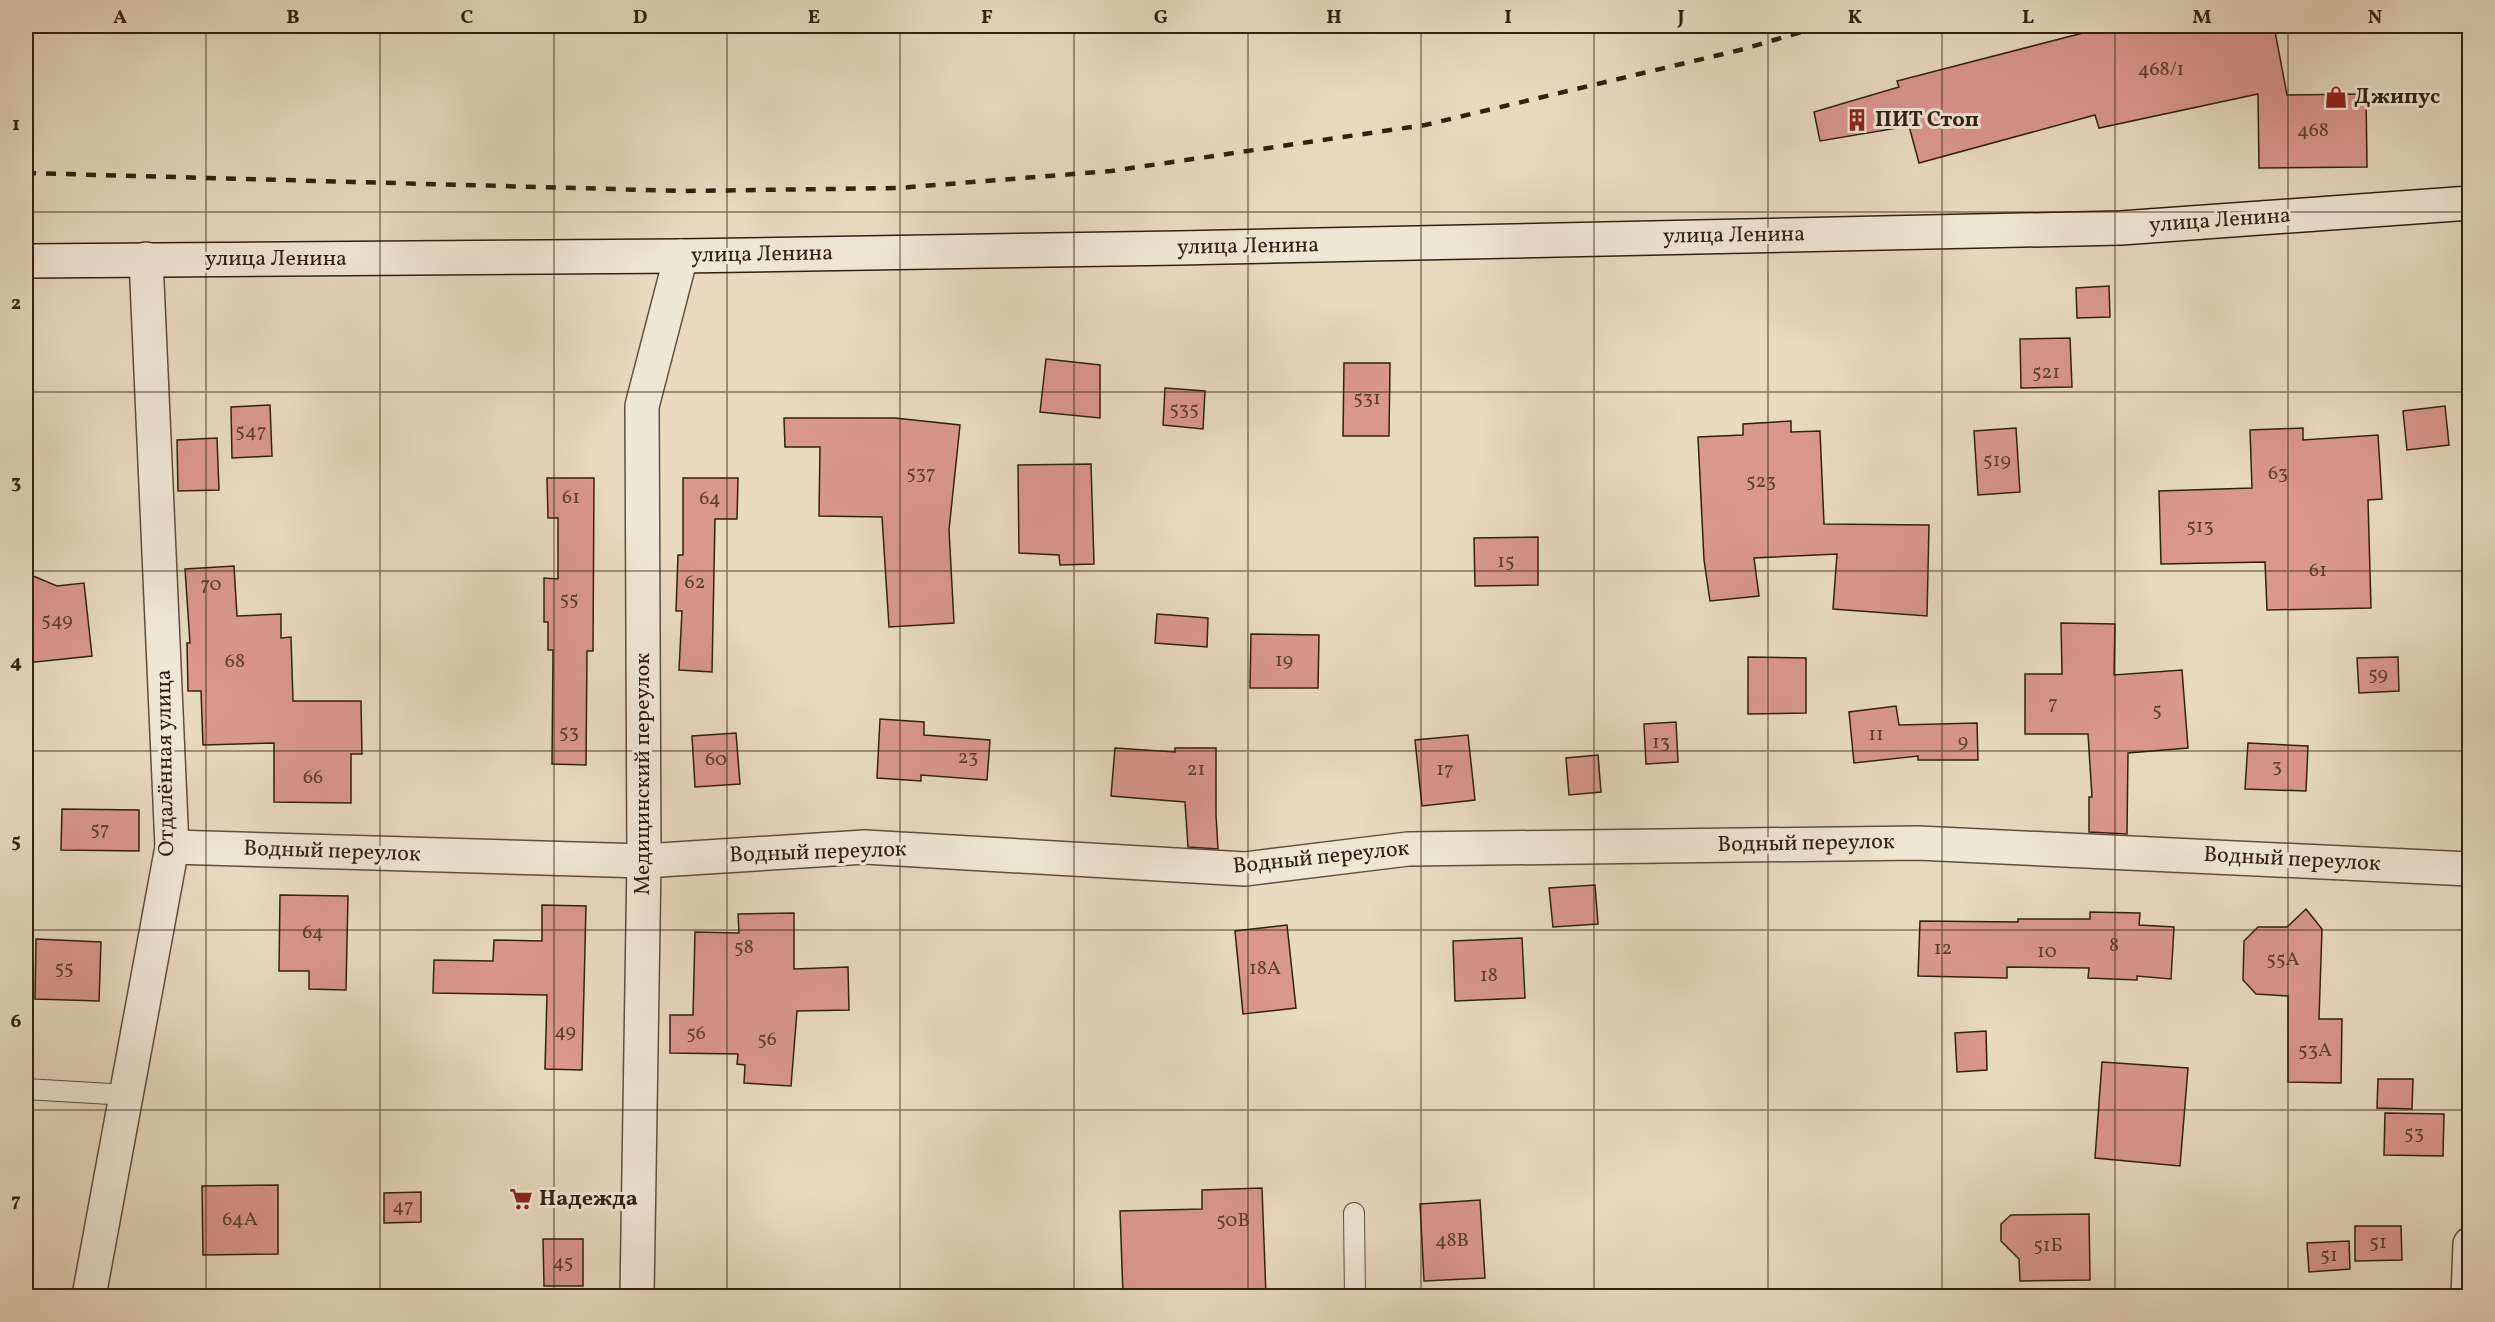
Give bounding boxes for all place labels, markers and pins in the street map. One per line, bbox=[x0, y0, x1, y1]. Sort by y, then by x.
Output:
place label: Джипус bbox=[2354, 82, 2440, 113]
shop icon: Джипус bbox=[2323, 84, 2349, 110]
place label: ПИТ Стоп bbox=[1875, 105, 1979, 136]
building icon: ПИТ Стоп bbox=[1844, 107, 1870, 133]
place label: Надежда bbox=[539, 1184, 638, 1215]
supermarket icon: Надежда bbox=[508, 1186, 534, 1212]

